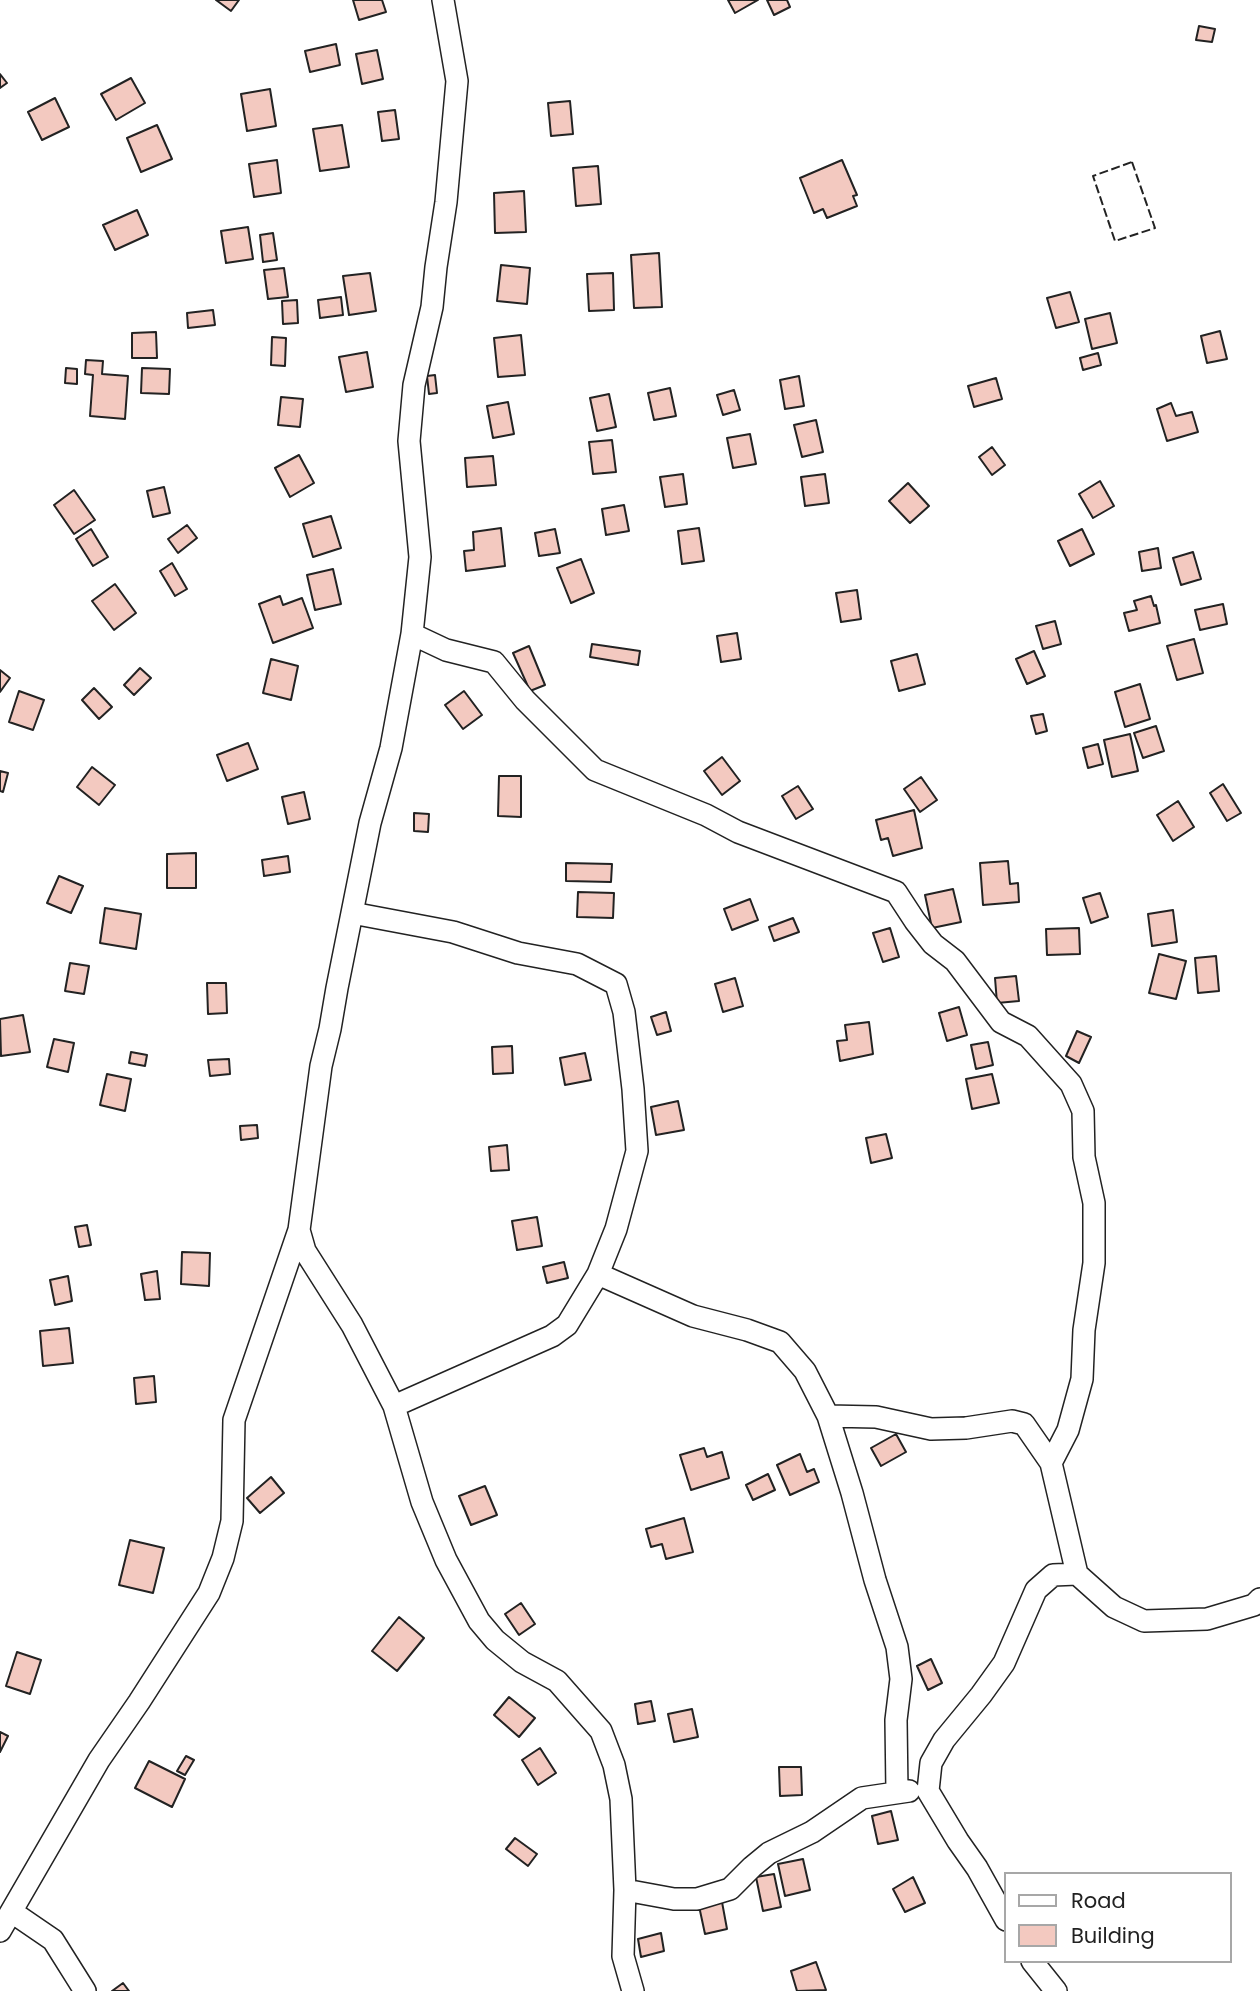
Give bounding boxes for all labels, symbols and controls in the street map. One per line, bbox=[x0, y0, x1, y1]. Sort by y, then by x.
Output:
legend bbox=[1004, 1872, 1232, 1963]
text: Road bbox=[1071, 1886, 1126, 1915]
text: Building bbox=[1071, 1921, 1155, 1950]

